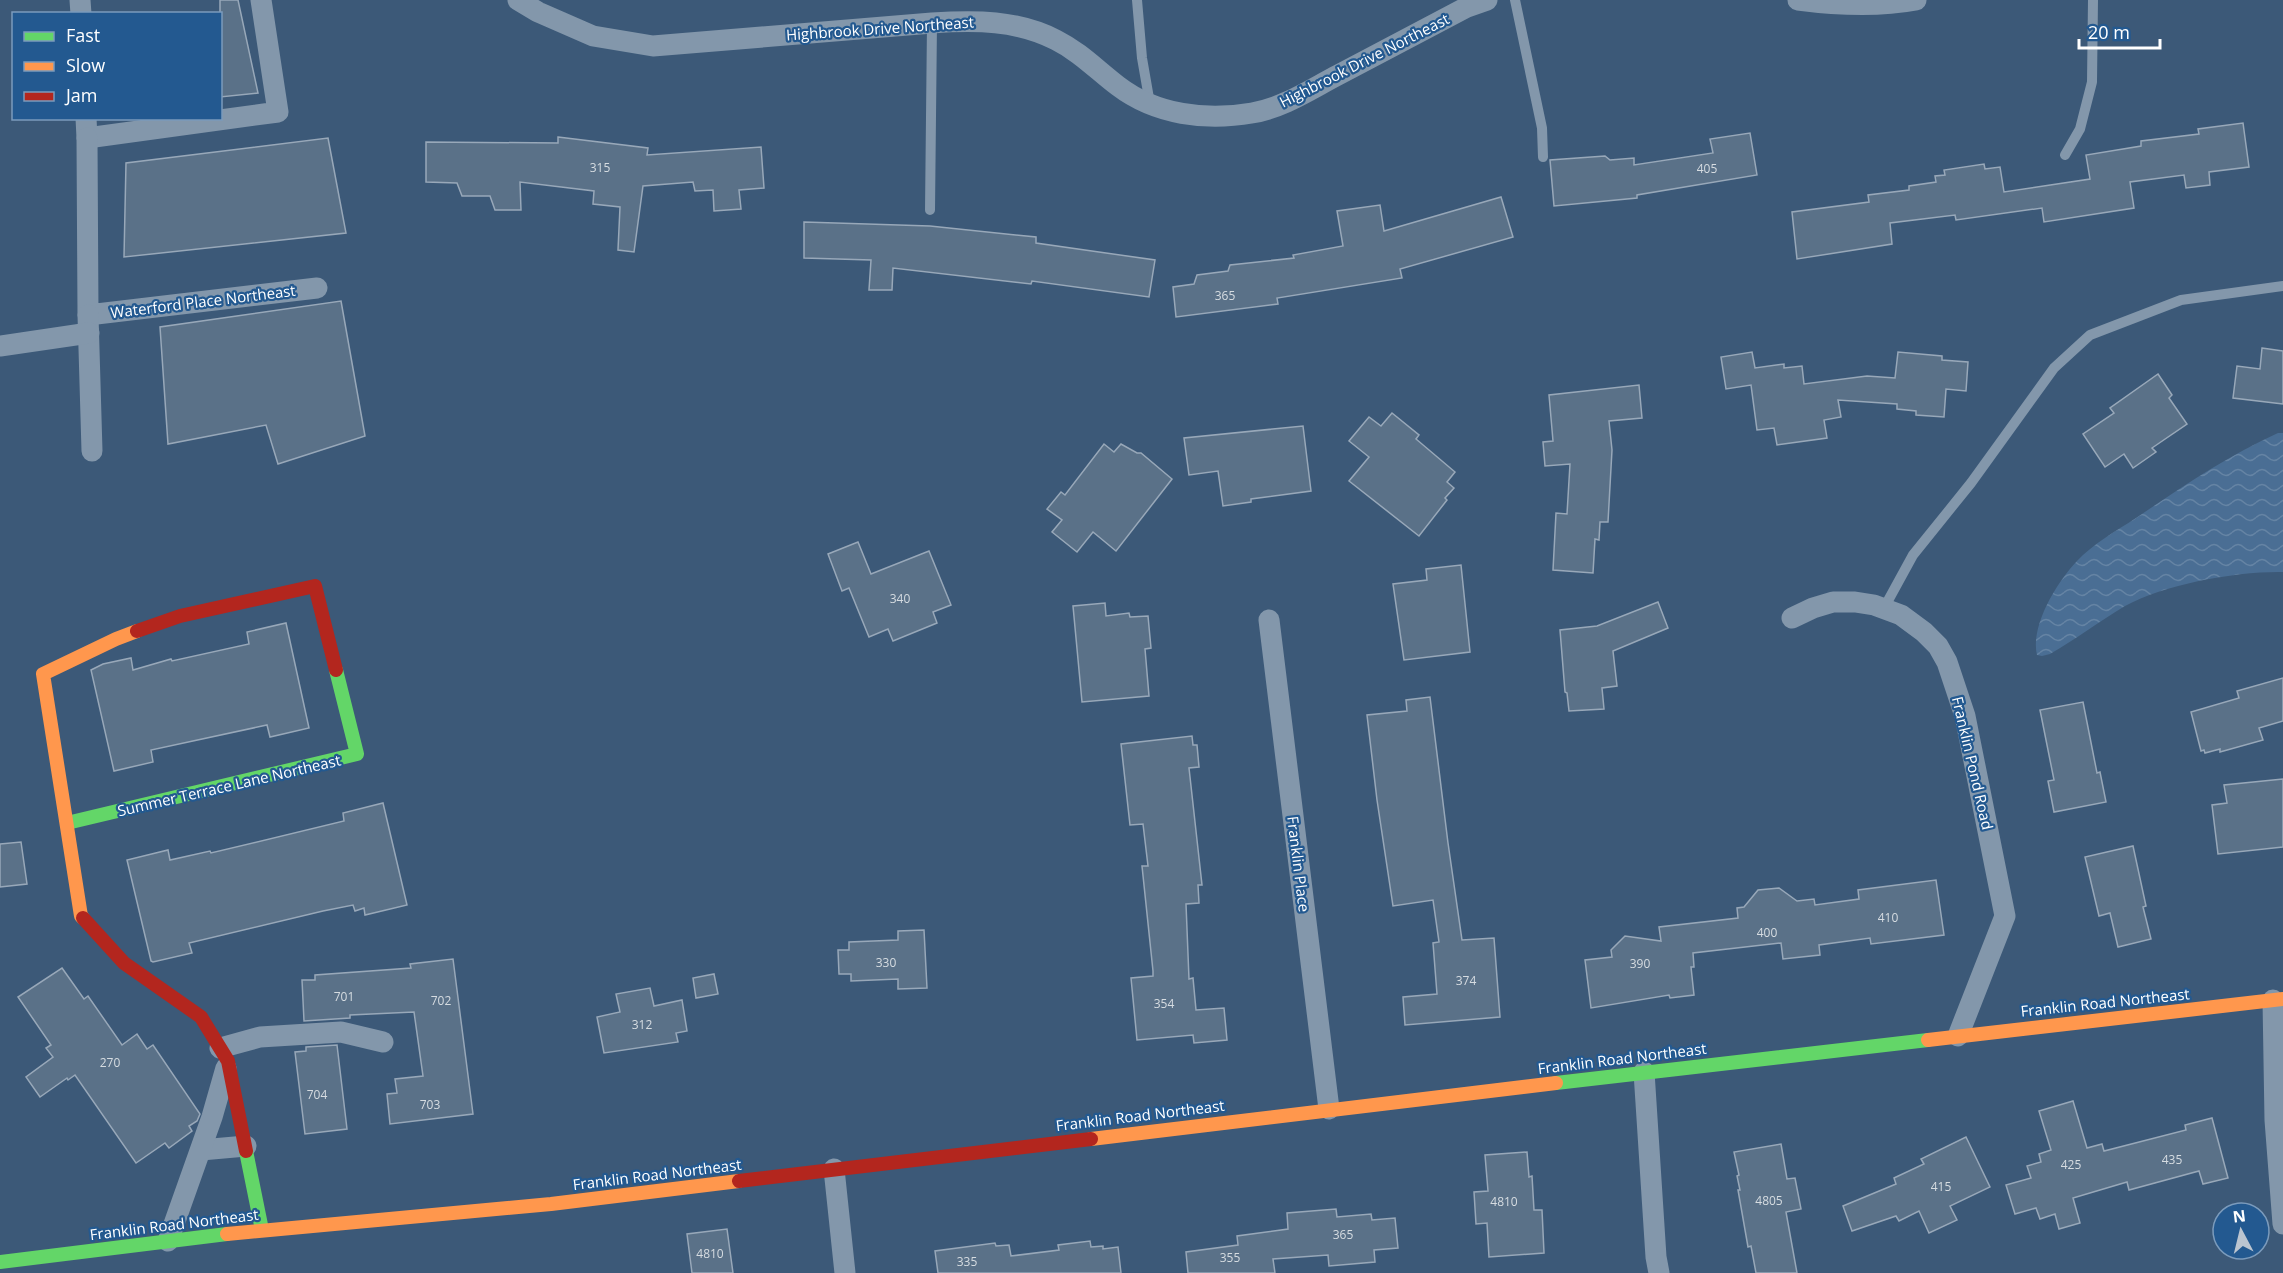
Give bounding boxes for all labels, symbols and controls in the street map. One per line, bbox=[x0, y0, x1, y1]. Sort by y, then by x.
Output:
street label: Highbrook Drive Northeast bbox=[1276, 8, 1452, 112]
street label: Highbrook Drive Northeast bbox=[785, 11, 975, 45]
legend bbox=[12, 12, 222, 120]
scale bar bbox=[2079, 12, 2160, 50]
text: 20 m bbox=[2088, 20, 2130, 44]
text: Fast bbox=[66, 23, 100, 47]
text: Slow bbox=[66, 53, 105, 77]
text: Jam bbox=[64, 83, 98, 107]
house number: 315 bbox=[590, 159, 610, 176]
house number: 405 bbox=[1697, 160, 1717, 177]
street label: Waterford Place Northeast bbox=[109, 280, 297, 322]
house number: 365 bbox=[1215, 287, 1235, 304]
house number: 340 bbox=[890, 590, 910, 607]
street label: Franklin Pond Road bbox=[1948, 694, 1998, 832]
street label: Summer Terrace Lane Northeast bbox=[115, 750, 343, 820]
street label: Franklin Place bbox=[1283, 815, 1315, 913]
house number: 410 bbox=[1878, 909, 1898, 926]
house number: 400 bbox=[1757, 924, 1777, 941]
house number: 330 bbox=[876, 954, 896, 971]
house number: 390 bbox=[1630, 955, 1650, 972]
house number: 374 bbox=[1456, 972, 1476, 989]
street label: Franklin Road Northeast bbox=[2019, 983, 2191, 1021]
house number: 701 bbox=[334, 988, 354, 1005]
house number: 702 bbox=[431, 992, 451, 1009]
house number: 354 bbox=[1154, 995, 1174, 1012]
house number: 312 bbox=[632, 1016, 652, 1033]
street label: Franklin Road Northeast bbox=[1536, 1038, 1708, 1078]
house number: 270 bbox=[100, 1054, 120, 1071]
house number: 704 bbox=[307, 1086, 327, 1103]
street label: Franklin Road Northeast bbox=[1054, 1095, 1226, 1135]
house number: 703 bbox=[420, 1096, 440, 1113]
house number: 435 bbox=[2162, 1151, 2182, 1168]
street label: Franklin Road Northeast bbox=[571, 1154, 743, 1194]
house number: 425 bbox=[2061, 1156, 2081, 1173]
house number: 415 bbox=[1931, 1178, 1951, 1195]
house number: 4805 bbox=[1755, 1192, 1783, 1209]
house number: 4810 bbox=[1490, 1193, 1518, 1210]
north arrow bbox=[2211, 1201, 2271, 1261]
street label: Franklin Road Northeast bbox=[88, 1204, 260, 1244]
text: N bbox=[2231, 1204, 2247, 1228]
house number: 365 bbox=[1333, 1226, 1353, 1243]
house number: 4810 bbox=[696, 1245, 724, 1262]
house number: 355 bbox=[1220, 1249, 1240, 1266]
house number: 335 bbox=[957, 1253, 977, 1270]

